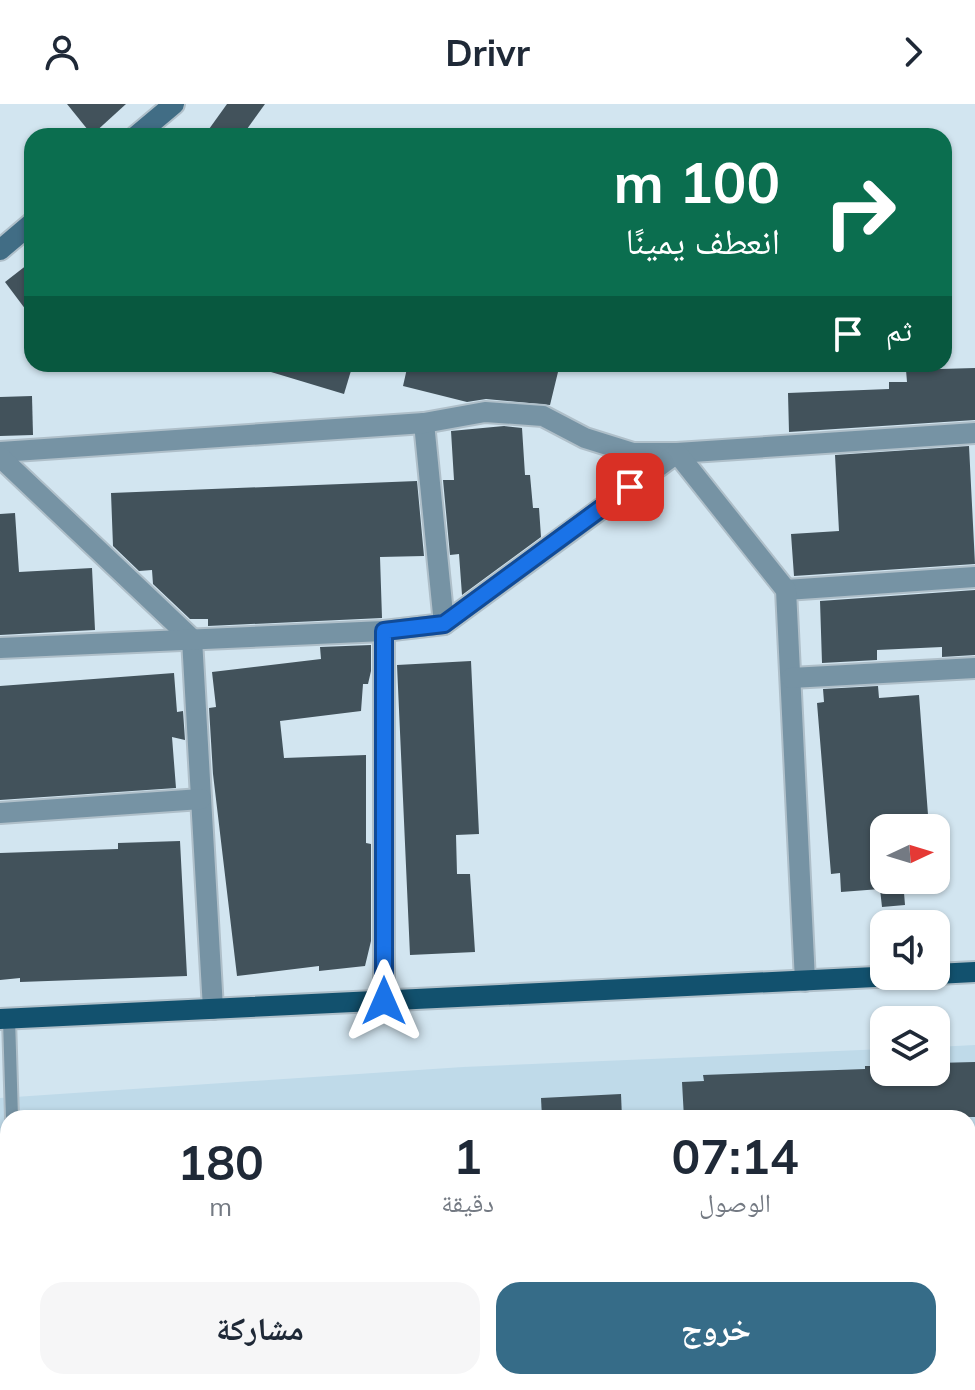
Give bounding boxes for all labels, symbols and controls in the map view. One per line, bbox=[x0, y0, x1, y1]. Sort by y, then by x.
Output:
icon: person bbox=[40, 30, 84, 74]
text: Drivr bbox=[445, 30, 530, 75]
icon: forward bbox=[891, 30, 935, 74]
text: 100 m bbox=[613, 147, 780, 217]
icon: right bbox=[808, 160, 912, 264]
text: انعطف يمينًا bbox=[625, 218, 780, 263]
text: ثم bbox=[886, 311, 912, 349]
icon: arrive bbox=[826, 312, 870, 356]
pin bbox=[596, 453, 664, 521]
icon: arrive bbox=[608, 465, 652, 509]
north arrow bbox=[870, 814, 950, 894]
map controls bbox=[870, 814, 950, 1086]
button: sound bbox=[870, 910, 950, 990]
position arrow bbox=[342, 959, 426, 1043]
button: layers bbox=[870, 1006, 950, 1086]
text: 1 bbox=[453, 1126, 482, 1186]
text: 07:14 bbox=[671, 1126, 799, 1186]
text: 180 bbox=[177, 1132, 264, 1192]
text: دقيقة bbox=[441, 1186, 494, 1219]
text: الوصول bbox=[699, 1186, 771, 1219]
text: m bbox=[209, 1190, 232, 1223]
button: مشاركة bbox=[40, 1282, 480, 1374]
button: خروج bbox=[496, 1282, 936, 1374]

